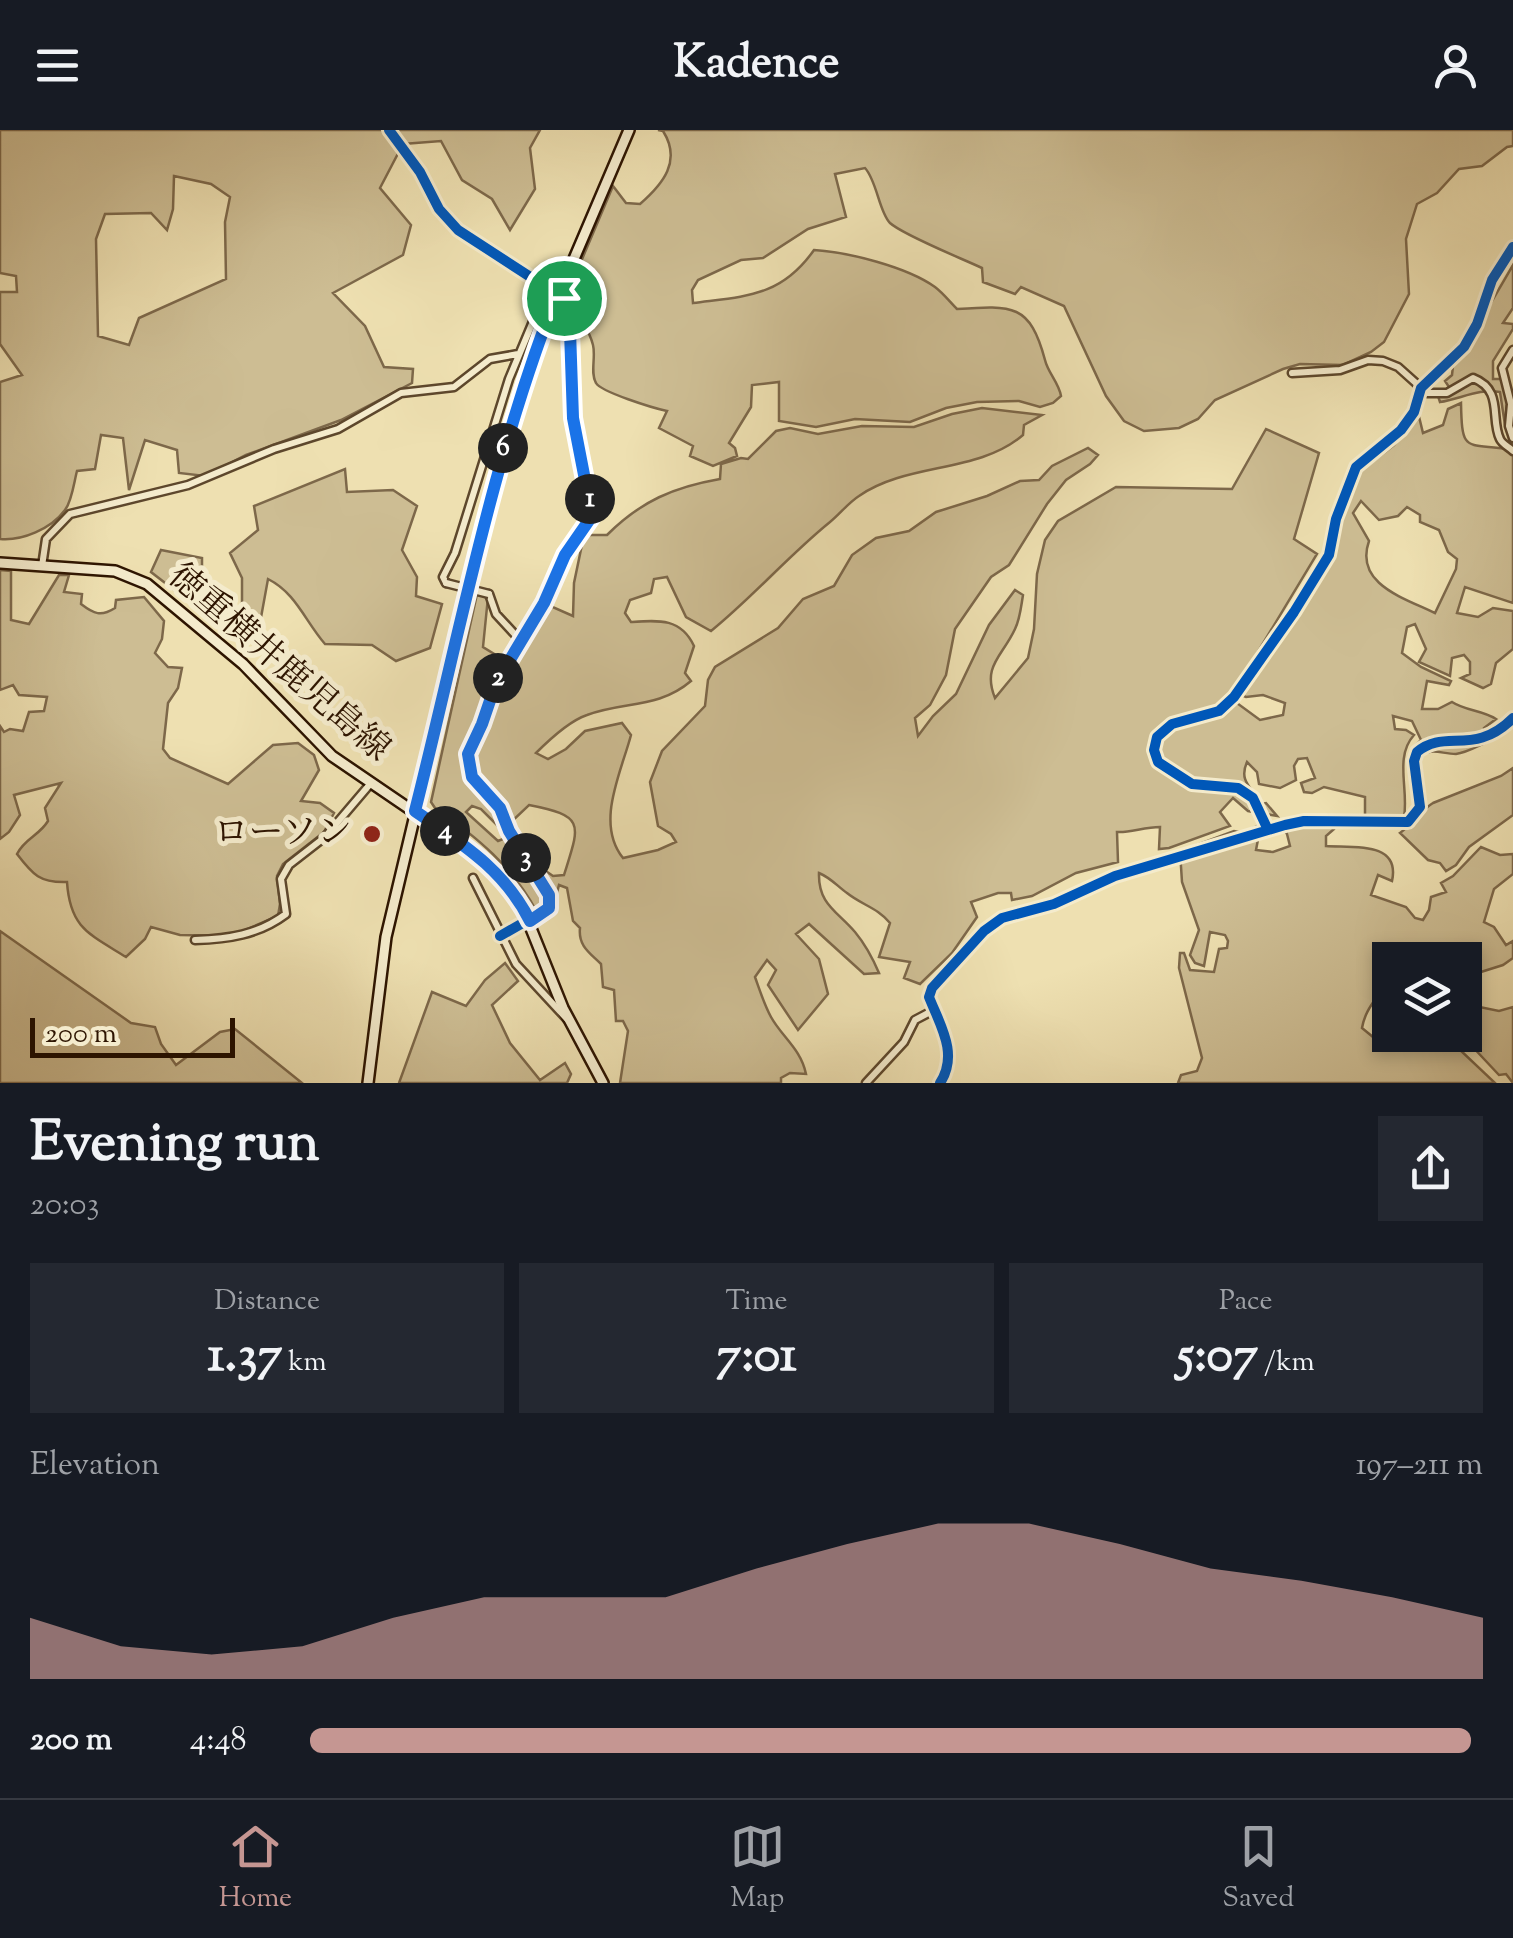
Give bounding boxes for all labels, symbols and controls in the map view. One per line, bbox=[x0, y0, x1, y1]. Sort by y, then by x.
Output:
text: Kadence bbox=[673, 33, 840, 98]
icon: menu bbox=[30, 38, 85, 93]
icon: person bbox=[1428, 38, 1483, 93]
pin bbox=[522, 256, 607, 341]
icon: arrive bbox=[537, 271, 592, 326]
pin: 6 bbox=[478, 423, 528, 473]
text: 6 bbox=[496, 428, 510, 468]
pin: 1 bbox=[565, 474, 615, 524]
text: 1 bbox=[585, 479, 595, 519]
street label: 徳重横井鹿児島線 bbox=[156, 553, 400, 775]
pin: 2 bbox=[473, 653, 523, 703]
text: 2 bbox=[491, 658, 505, 698]
pin: 4 bbox=[420, 806, 470, 856]
place label: ローソン bbox=[213, 809, 352, 860]
text: 4 bbox=[438, 811, 452, 851]
marker: ローソン bbox=[361, 823, 383, 845]
pin: 3 bbox=[501, 833, 551, 883]
text: 3 bbox=[520, 838, 532, 878]
map controls bbox=[1372, 942, 1482, 1052]
button: layers bbox=[1372, 942, 1482, 1052]
scale bar bbox=[30, 1013, 235, 1058]
text: 200 m bbox=[45, 1015, 117, 1055]
text: Evening run bbox=[30, 1106, 319, 1185]
button: share bbox=[1378, 1116, 1483, 1221]
text: 20:03 bbox=[30, 1183, 99, 1229]
text: Distance bbox=[214, 1282, 320, 1322]
text: Time bbox=[725, 1282, 788, 1322]
text: Pace bbox=[1219, 1282, 1273, 1322]
text: 1.37 bbox=[208, 1322, 282, 1394]
text: 7:01 bbox=[716, 1322, 797, 1394]
text: 5:07 bbox=[1177, 1322, 1258, 1394]
text: km bbox=[282, 1343, 327, 1383]
text: /km bbox=[1258, 1343, 1315, 1383]
text: Elevation bbox=[30, 1443, 160, 1489]
text: 197–211 m bbox=[1356, 1443, 1483, 1489]
text: 200 m bbox=[30, 1718, 112, 1764]
text: 4:48 bbox=[190, 1718, 247, 1764]
tab: Home bbox=[219, 1819, 292, 1919]
tab: Map bbox=[730, 1819, 785, 1919]
tab: Saved bbox=[1222, 1819, 1294, 1919]

